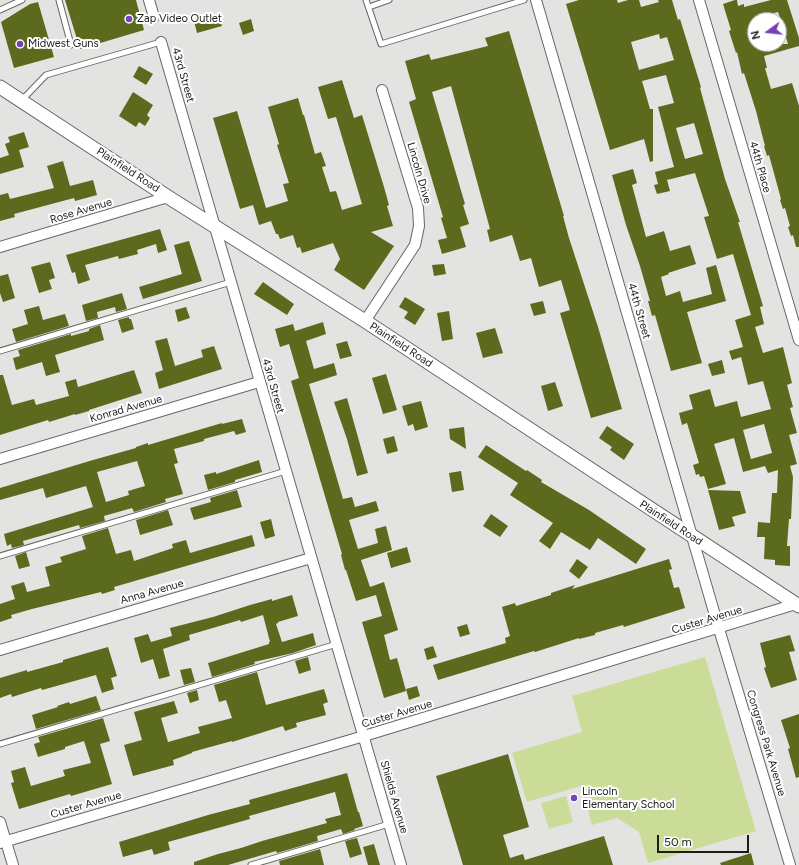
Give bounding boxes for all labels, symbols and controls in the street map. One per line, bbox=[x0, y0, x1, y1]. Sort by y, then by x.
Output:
place label: Zap Video Outlet bbox=[137, 12, 222, 26]
north arrow bbox=[747, 12, 787, 52]
marker: Zap Video Outlet bbox=[124, 14, 134, 24]
text: N bbox=[749, 29, 763, 41]
place label: Midwest Guns bbox=[28, 37, 99, 51]
marker: Midwest Guns bbox=[15, 39, 25, 49]
street label: 43rd Street bbox=[169, 46, 197, 104]
street label: 44th Place bbox=[746, 140, 774, 194]
street label: Lincoln Drive bbox=[404, 141, 434, 205]
street label: Plainfield Road bbox=[94, 145, 162, 195]
street label: Rose Avenue bbox=[48, 195, 114, 227]
street label: 44th Street bbox=[625, 282, 653, 340]
street label: Plainfield Road bbox=[367, 320, 435, 370]
street label: 43rd Street bbox=[259, 357, 287, 415]
street label: Konrad Avenue bbox=[88, 392, 164, 426]
street label: Plainfield Road bbox=[637, 498, 705, 548]
street label: Anna Avenue bbox=[119, 577, 185, 607]
street label: Custer Avenue bbox=[670, 603, 744, 637]
street label: Congress Park Avenue bbox=[744, 688, 788, 798]
street label: Custer Avenue bbox=[360, 697, 434, 731]
street label: Shields Avenue bbox=[377, 759, 411, 835]
place label: Lincoln Elementary School bbox=[582, 785, 674, 811]
street label: Custer Avenue bbox=[49, 789, 123, 821]
marker: Lincoln Elementary School bbox=[569, 793, 579, 803]
scale bar bbox=[659, 827, 751, 853]
text: 50 m bbox=[664, 835, 692, 849]

